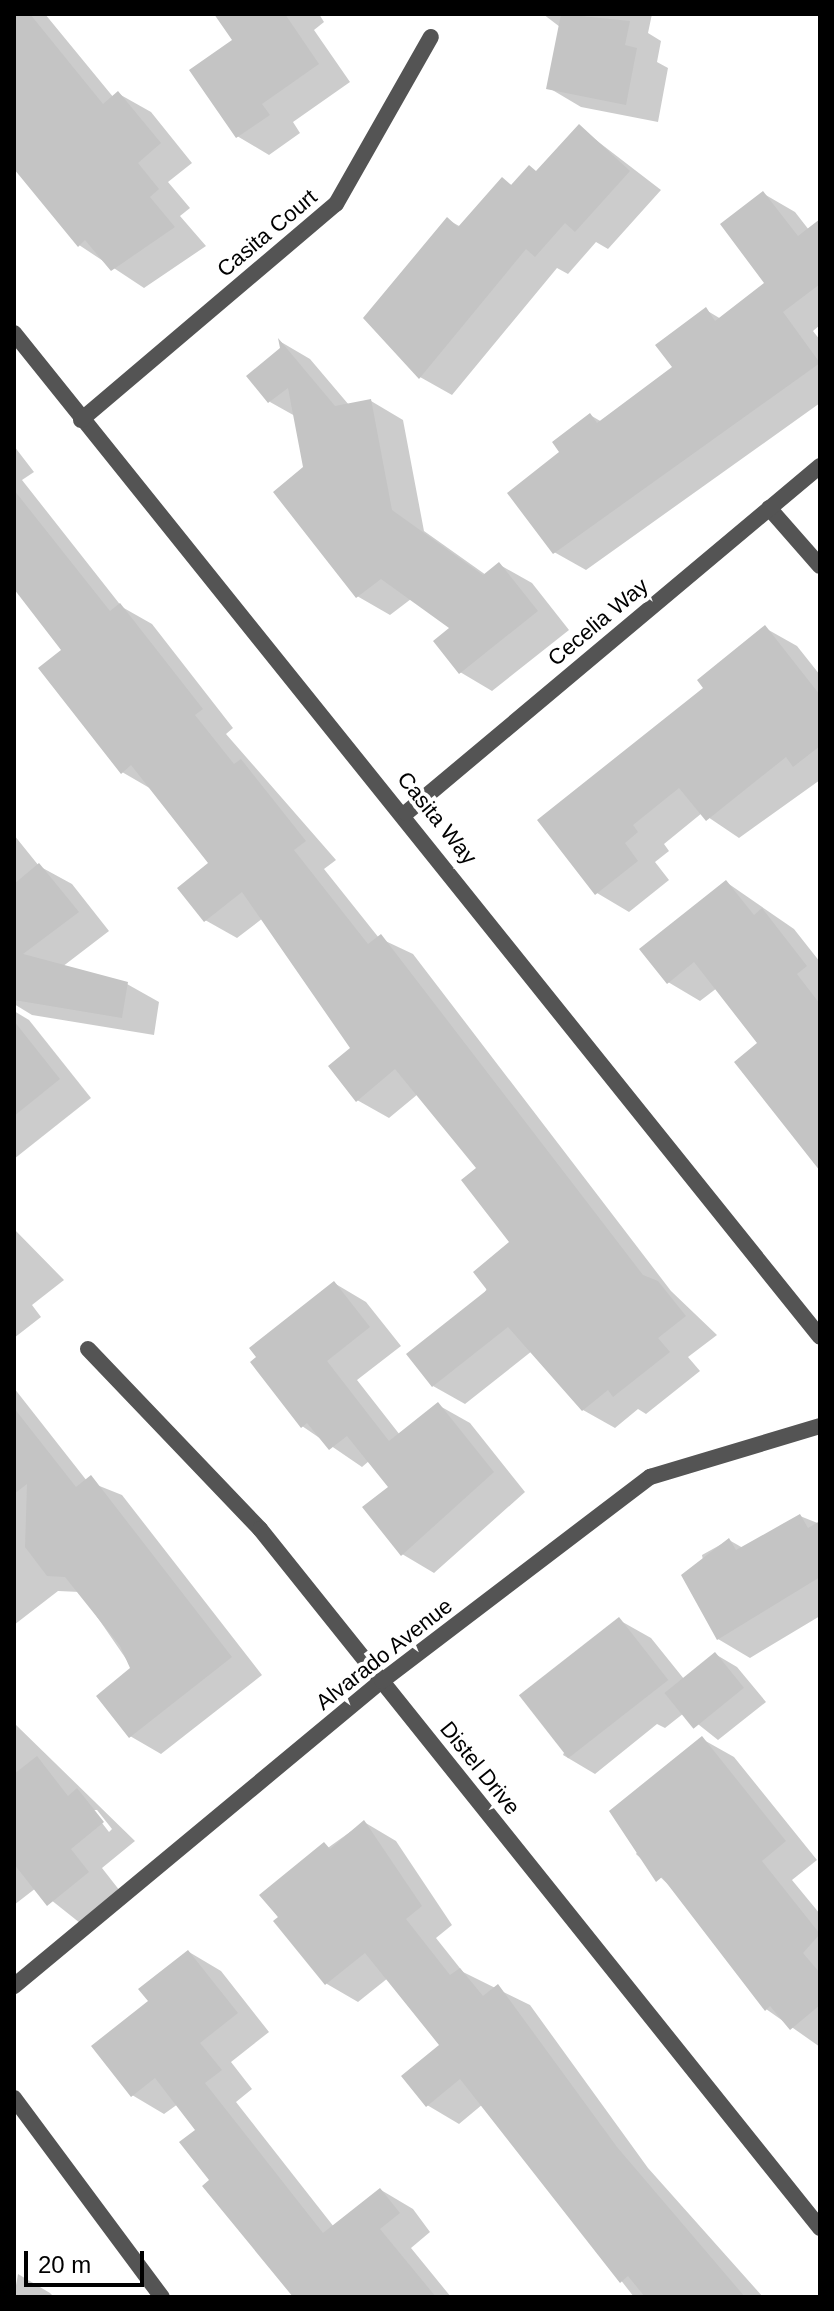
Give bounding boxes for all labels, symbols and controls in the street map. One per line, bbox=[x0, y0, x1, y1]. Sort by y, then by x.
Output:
street label: Casita Court bbox=[212, 184, 322, 282]
street label: Cecelia Way bbox=[543, 572, 653, 672]
street label: Casita Way bbox=[392, 766, 482, 870]
street label: Alvarado Avenue bbox=[310, 1592, 458, 1716]
street label: Distel Drive bbox=[434, 1716, 526, 1820]
scale bar bbox=[28, 2235, 148, 2285]
text: 20 m bbox=[38, 2251, 91, 2278]

